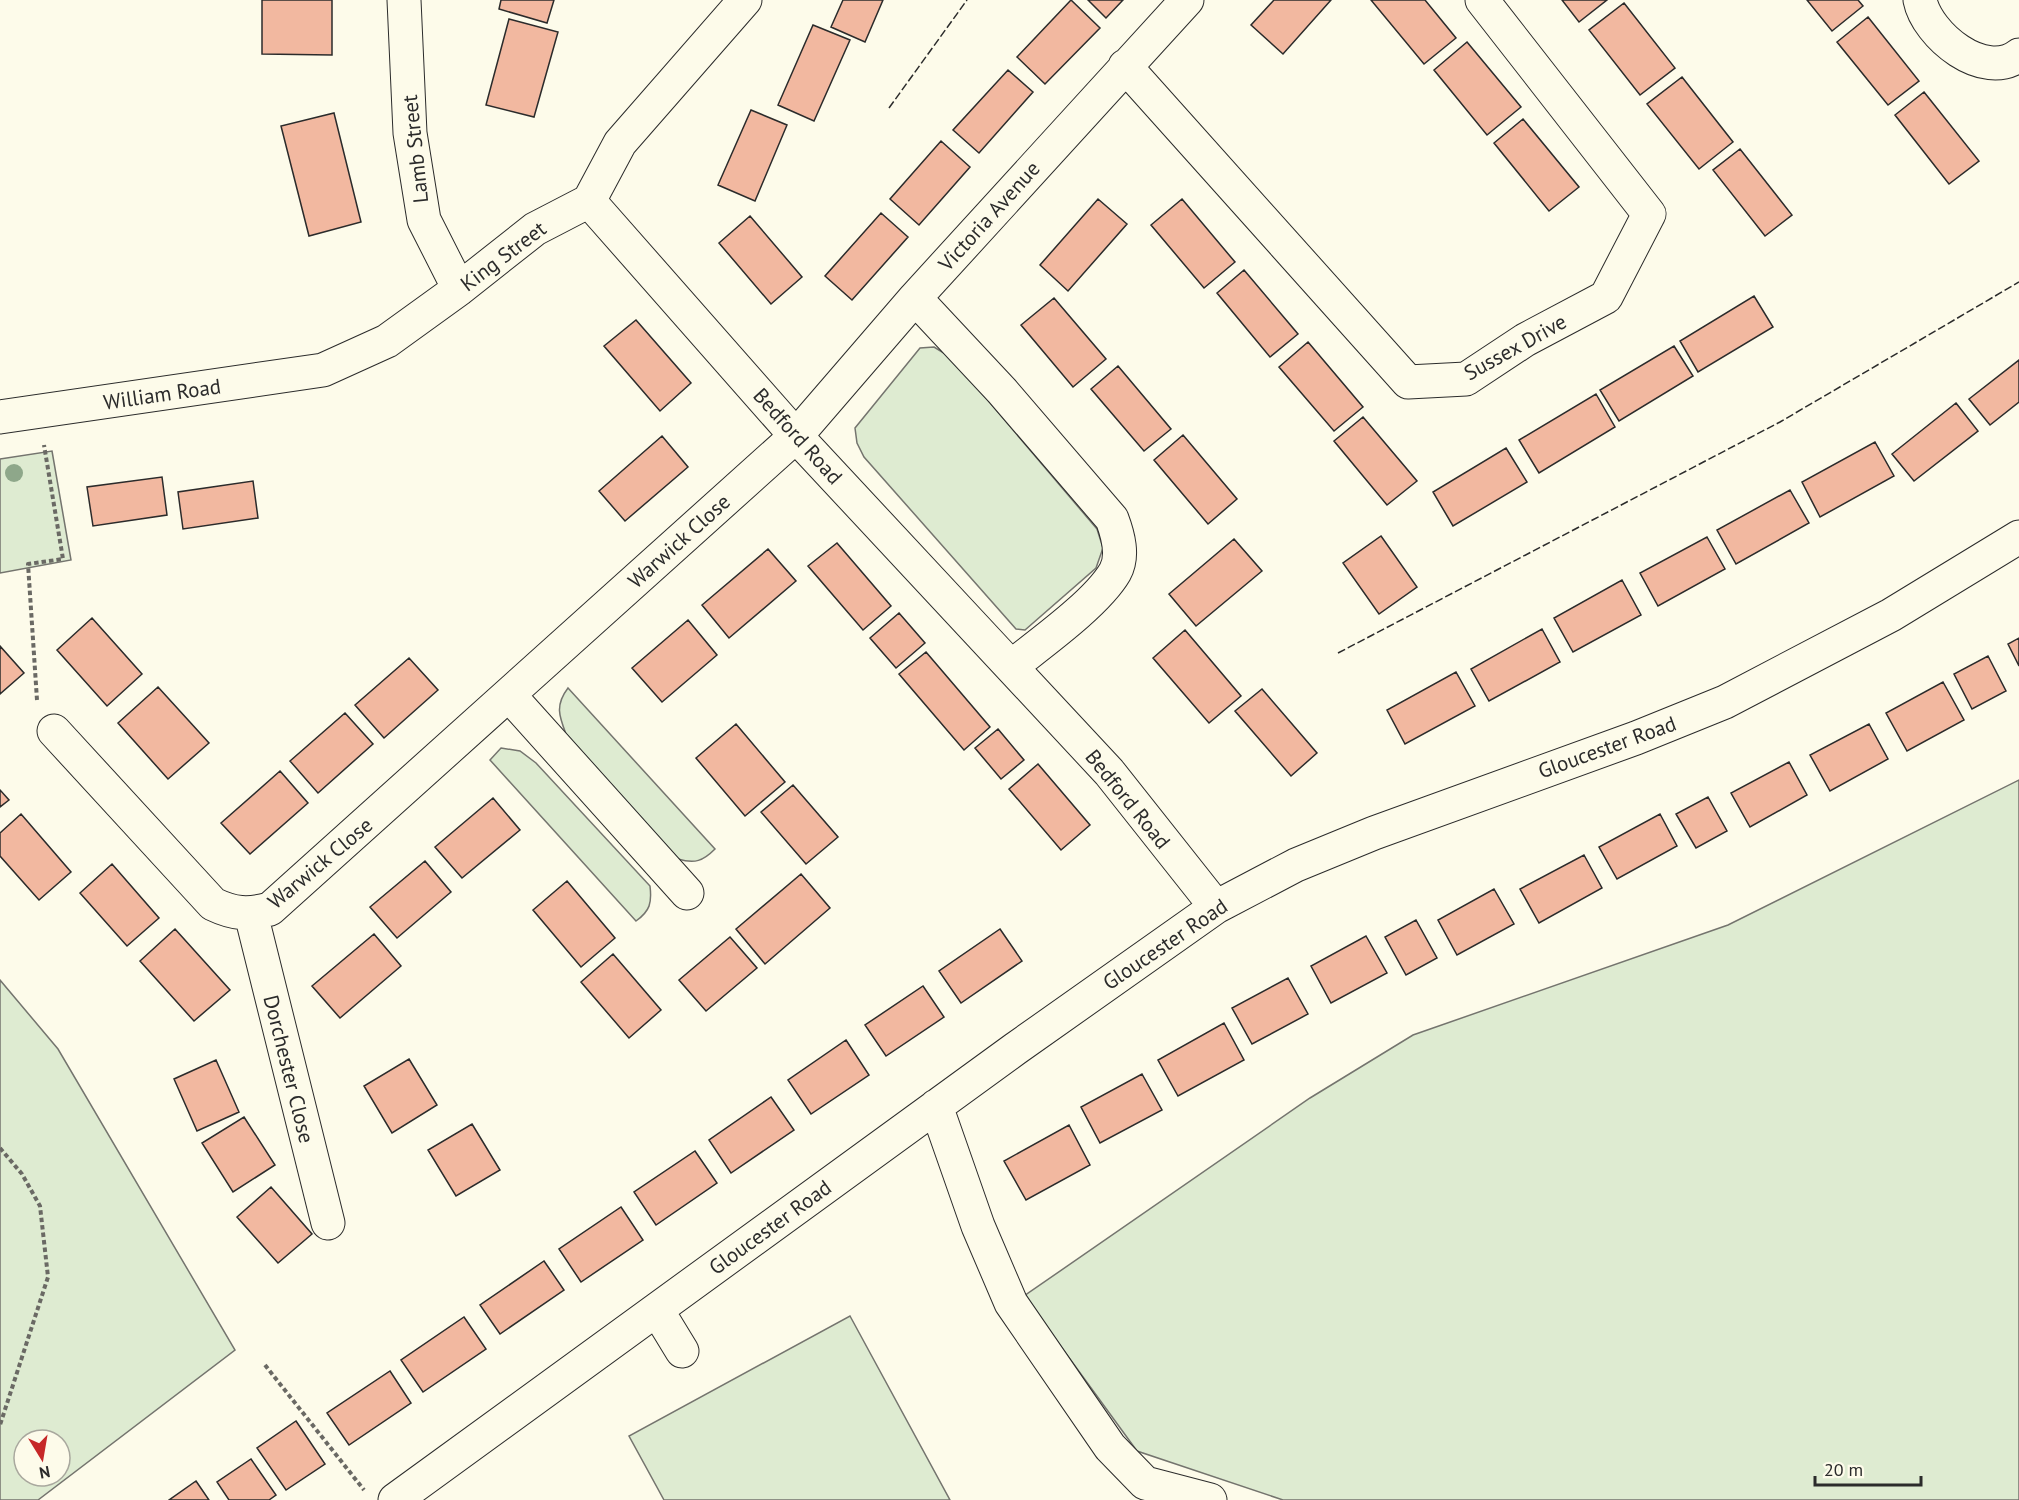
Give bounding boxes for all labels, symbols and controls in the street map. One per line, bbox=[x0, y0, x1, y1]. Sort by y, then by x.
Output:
street label: Lamb Street bbox=[396, 94, 434, 204]
street label: Victoria Avenue bbox=[932, 155, 1045, 277]
street label: King Street bbox=[455, 215, 551, 297]
street label: Sussex Drive bbox=[1459, 308, 1571, 386]
street label: William Road bbox=[101, 372, 223, 416]
street label: Bedford Road bbox=[748, 382, 848, 490]
street label: Warwick Close bbox=[622, 488, 736, 594]
street label: Gloucester Road bbox=[1534, 710, 1680, 784]
street label: Bedford Road bbox=[1080, 744, 1176, 854]
street label: Warwick Close bbox=[262, 811, 378, 915]
street label: Gloucester Road bbox=[1097, 892, 1233, 996]
street label: Dorchester Close bbox=[258, 992, 320, 1146]
street label: Gloucester Road bbox=[703, 1174, 837, 1280]
north arrow bbox=[12, 1428, 72, 1488]
scale bar bbox=[1815, 1449, 1922, 1487]
text: 20 m bbox=[1824, 1458, 1863, 1481]
text: N bbox=[38, 1462, 52, 1484]

